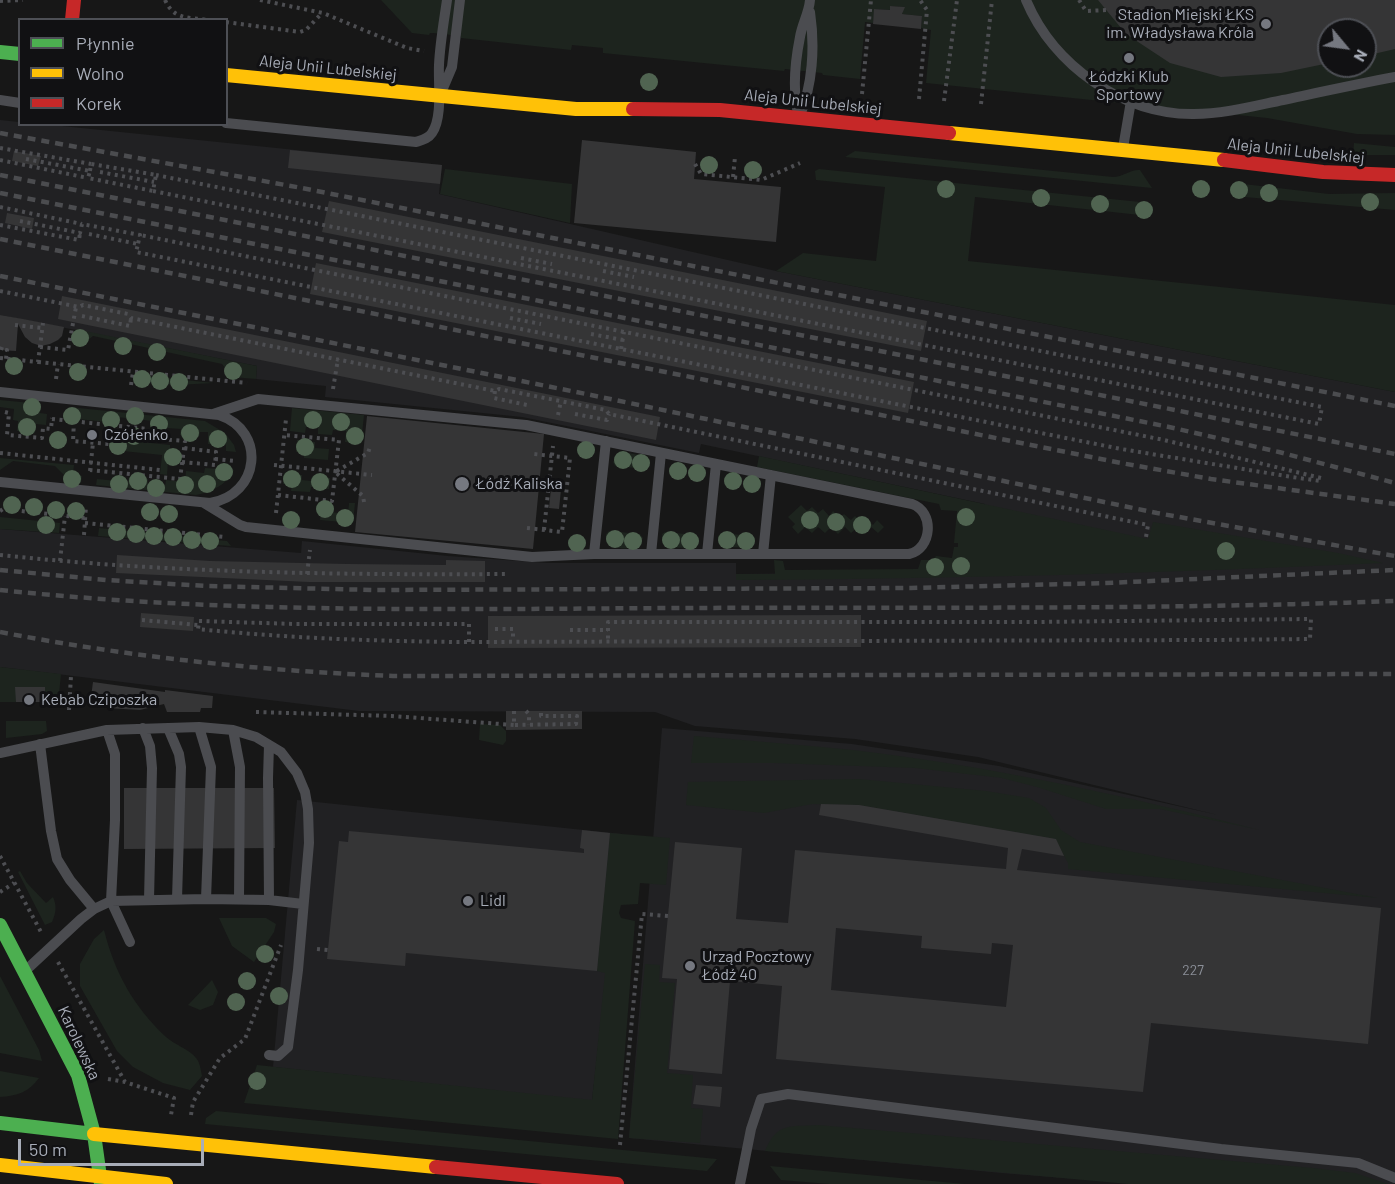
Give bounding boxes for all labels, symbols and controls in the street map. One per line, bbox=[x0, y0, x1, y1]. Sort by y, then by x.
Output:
place label: Stadion Miejski ŁKS im. Władysława Króla bbox=[1106, 5, 1254, 43]
marker: Stadion Miejski ŁKS im. Władysława Króla bbox=[1259, 17, 1273, 31]
legend bbox=[18, 18, 228, 126]
north arrow bbox=[1317, 18, 1377, 78]
text: Płynnie bbox=[76, 32, 135, 54]
text: N bbox=[1351, 47, 1372, 65]
street label: Aleja Unii Lubelskiej bbox=[258, 51, 398, 85]
marker: Łódzki Klub Sportowy bbox=[1122, 51, 1136, 65]
text: Wolno bbox=[76, 62, 124, 84]
place label: Łódzki Klub Sportowy bbox=[1089, 67, 1169, 105]
street label: Aleja Unii Lubelskiej bbox=[743, 85, 883, 119]
text: Korek bbox=[76, 92, 122, 114]
street label: Aleja Unii Lubelskiej bbox=[1226, 134, 1366, 168]
place label: Czółenko bbox=[104, 425, 168, 445]
marker: Czółenko bbox=[85, 428, 99, 442]
place label: Łódź Kaliska bbox=[476, 474, 563, 494]
marker: Łódź Kaliska bbox=[453, 475, 471, 493]
place label: Kebab Cziposzka bbox=[41, 690, 157, 710]
marker: Kebab Cziposzka bbox=[22, 693, 36, 707]
place label: Lidl bbox=[480, 891, 506, 911]
marker: Lidl bbox=[461, 894, 475, 908]
place label: Urząd Pocztowy Łódź 40 bbox=[702, 947, 812, 985]
marker: Urząd Pocztowy Łódź 40 bbox=[683, 959, 697, 973]
house number: 227 bbox=[1182, 962, 1204, 978]
street label: Karolewska bbox=[54, 1003, 104, 1083]
scale bar bbox=[21, 1127, 207, 1165]
text: 50 m bbox=[29, 1138, 67, 1160]

